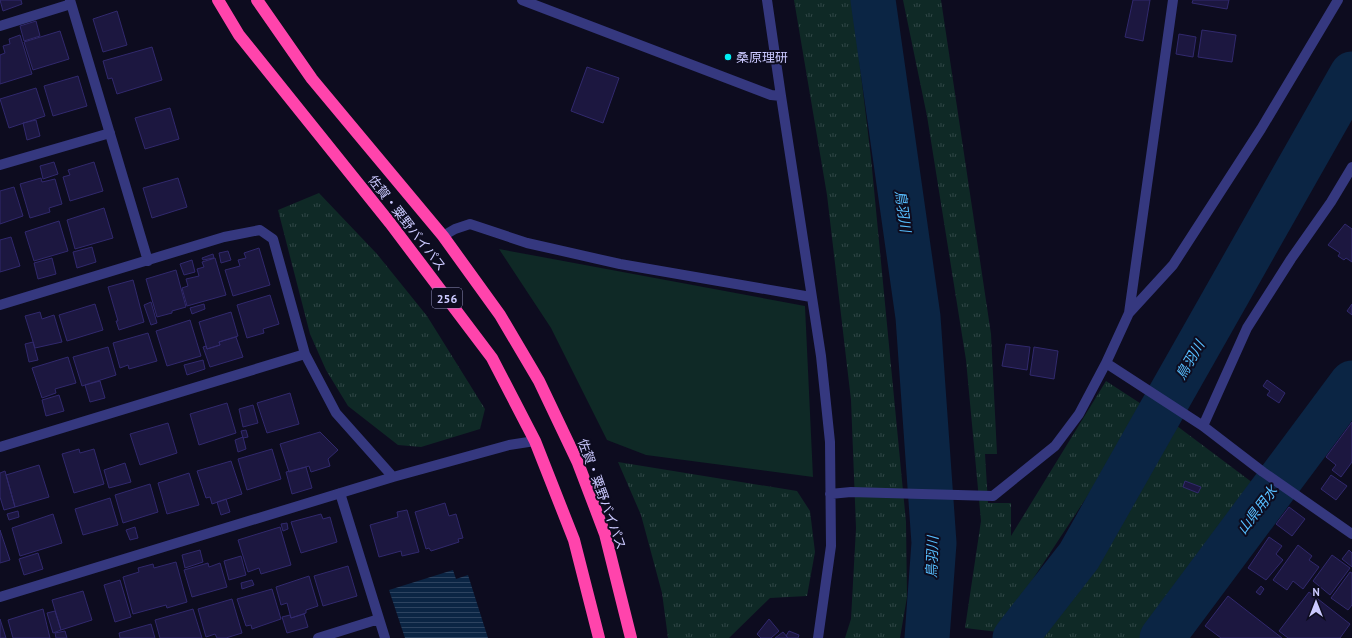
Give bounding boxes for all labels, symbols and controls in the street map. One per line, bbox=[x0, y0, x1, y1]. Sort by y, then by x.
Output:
place label: 桑原理研 bbox=[736, 49, 788, 66]
marker: 桑原理研 bbox=[723, 52, 733, 62]
street label: 佐賀・粟野バイパス bbox=[364, 172, 450, 274]
water label: 鳥羽川 bbox=[891, 189, 915, 235]
road number: 256 bbox=[432, 288, 462, 308]
water label: 鳥羽川 bbox=[1172, 336, 1209, 383]
street label: 佐賀・粟野バイパス bbox=[574, 436, 630, 552]
water label: 山県用水 bbox=[1233, 481, 1282, 538]
water label: 鳥羽川 bbox=[922, 534, 942, 578]
north arrow bbox=[1296, 582, 1336, 622]
text: N bbox=[1312, 585, 1320, 599]

